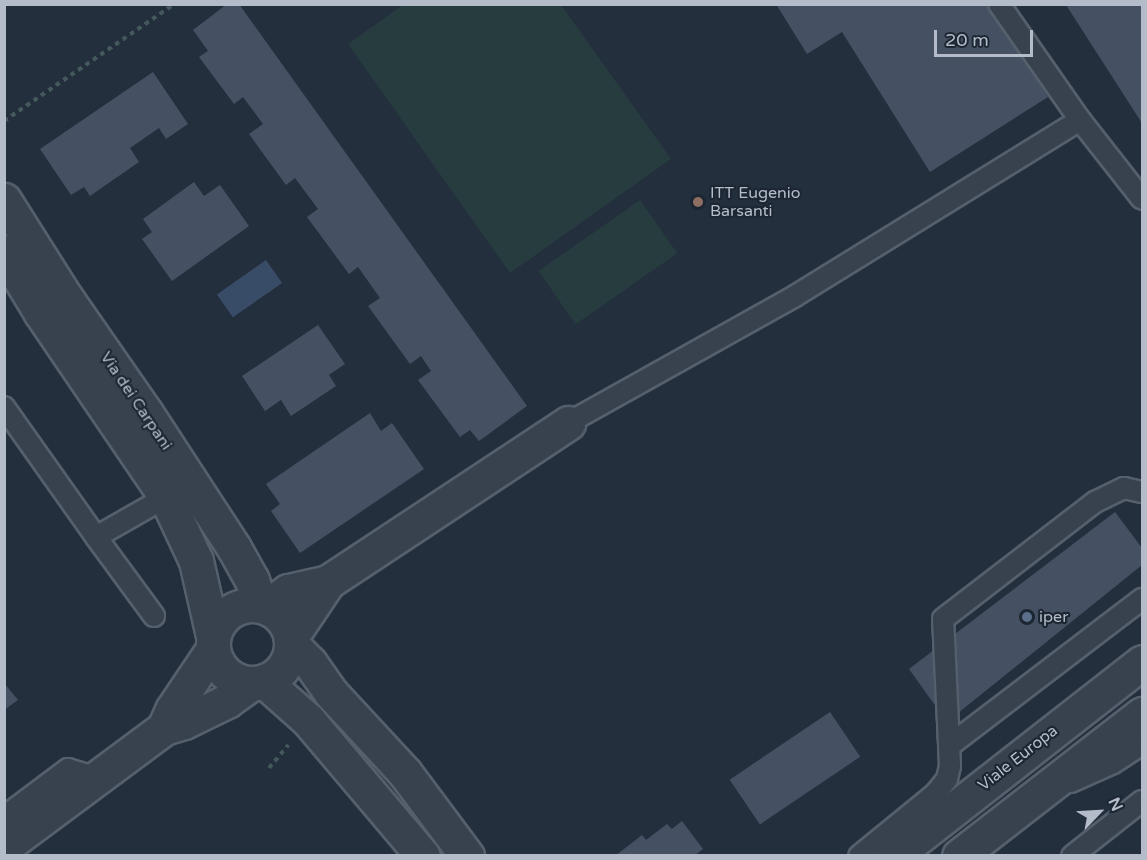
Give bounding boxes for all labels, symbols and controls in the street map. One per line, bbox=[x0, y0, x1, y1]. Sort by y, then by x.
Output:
scale bar bbox=[937, 18, 1036, 56]
text: 20 m bbox=[945, 29, 989, 51]
place label: ITT Eugenio Barsanti bbox=[710, 183, 801, 221]
marker: ITT Eugenio Barsanti bbox=[691, 195, 705, 209]
street label: Via dei Carpani bbox=[96, 348, 176, 454]
place label: iper bbox=[1039, 607, 1068, 627]
marker: iper bbox=[1020, 610, 1034, 624]
street label: Viale Europa bbox=[974, 721, 1062, 795]
north arrow bbox=[1069, 782, 1129, 842]
text: N bbox=[1104, 794, 1127, 814]

